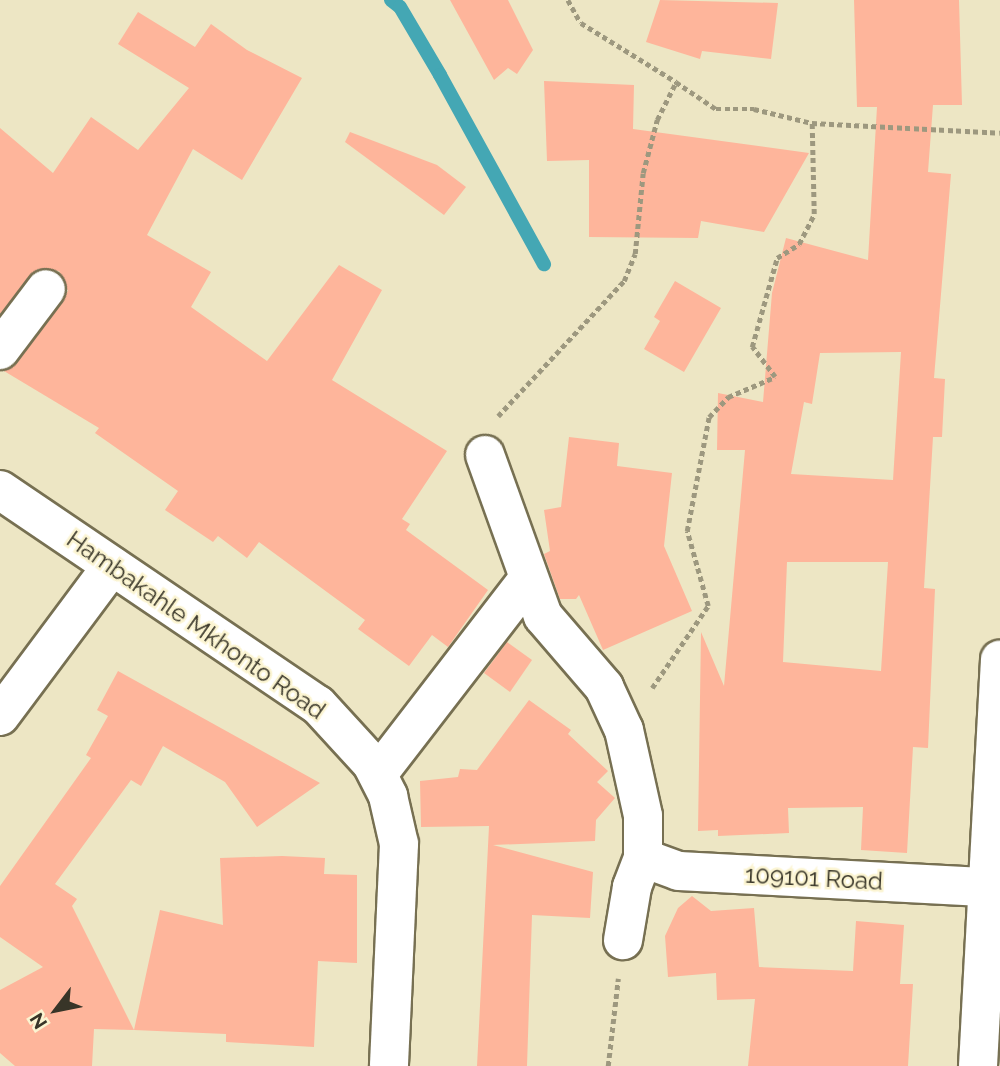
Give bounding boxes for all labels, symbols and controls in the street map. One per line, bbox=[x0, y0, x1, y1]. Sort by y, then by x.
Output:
street label: Hambakahle Mkhonto Road bbox=[61, 525, 331, 725]
street label: 109101 Road bbox=[744, 860, 884, 896]
north arrow bbox=[21, 975, 91, 1045]
text: N bbox=[25, 1009, 51, 1033]

